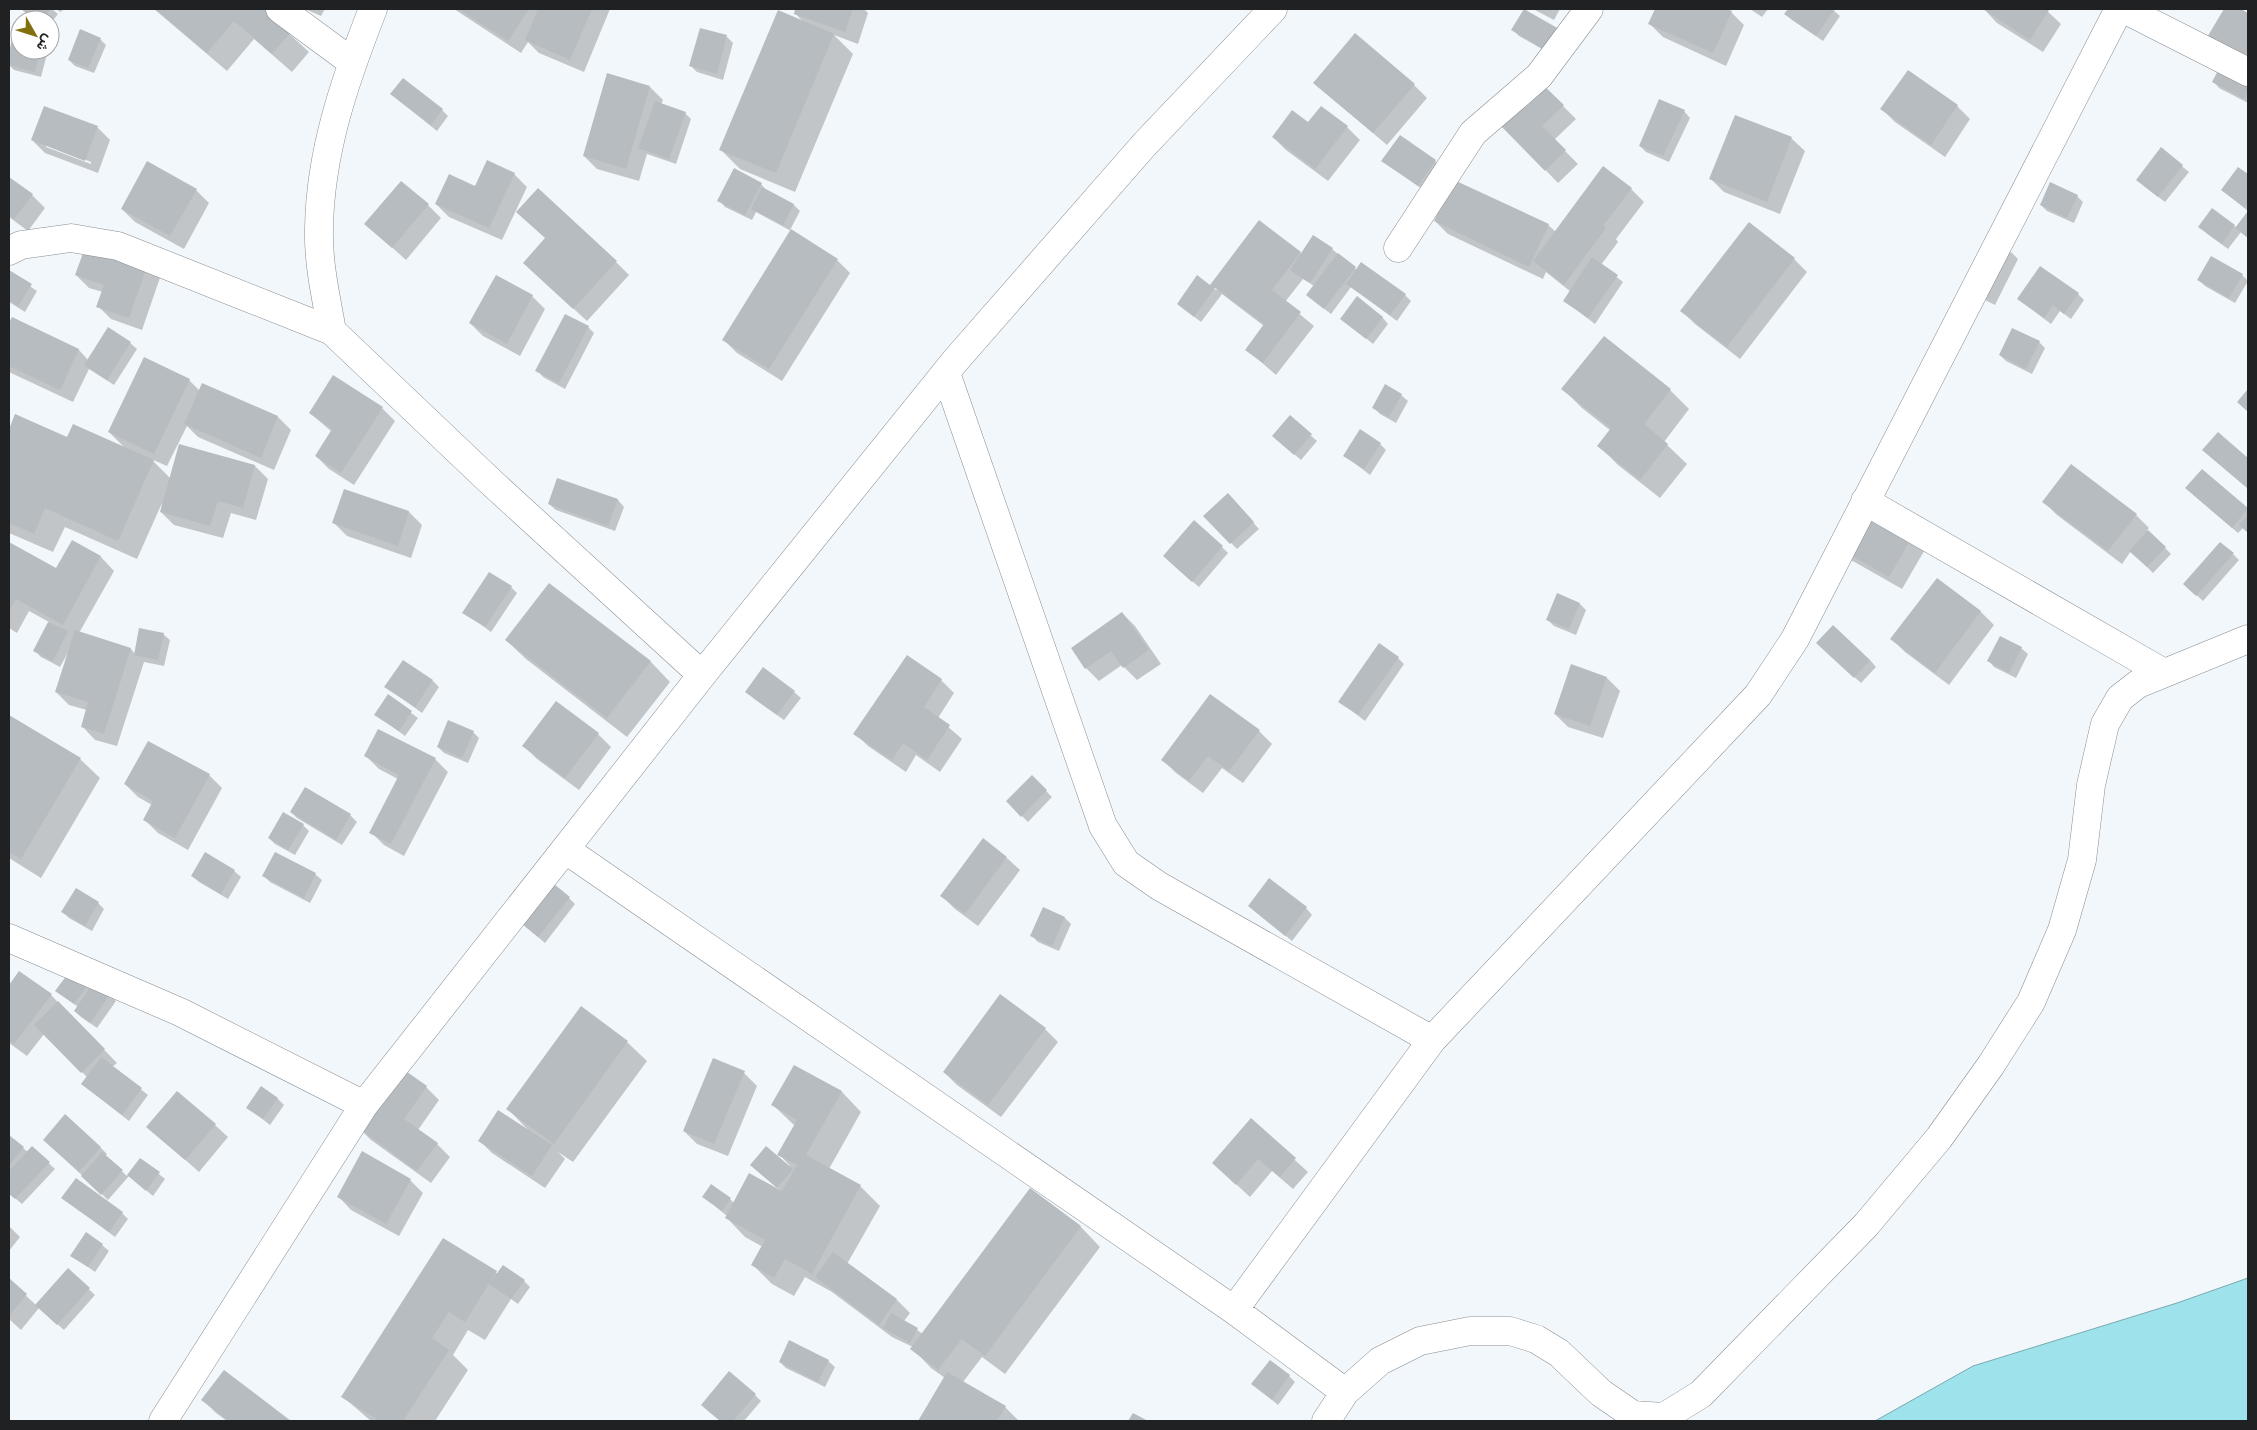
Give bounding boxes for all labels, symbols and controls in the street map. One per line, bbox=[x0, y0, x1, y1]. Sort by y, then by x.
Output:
north arrow bbox=[10, 10, 60, 60]
text: ش bbox=[33, 31, 57, 55]

